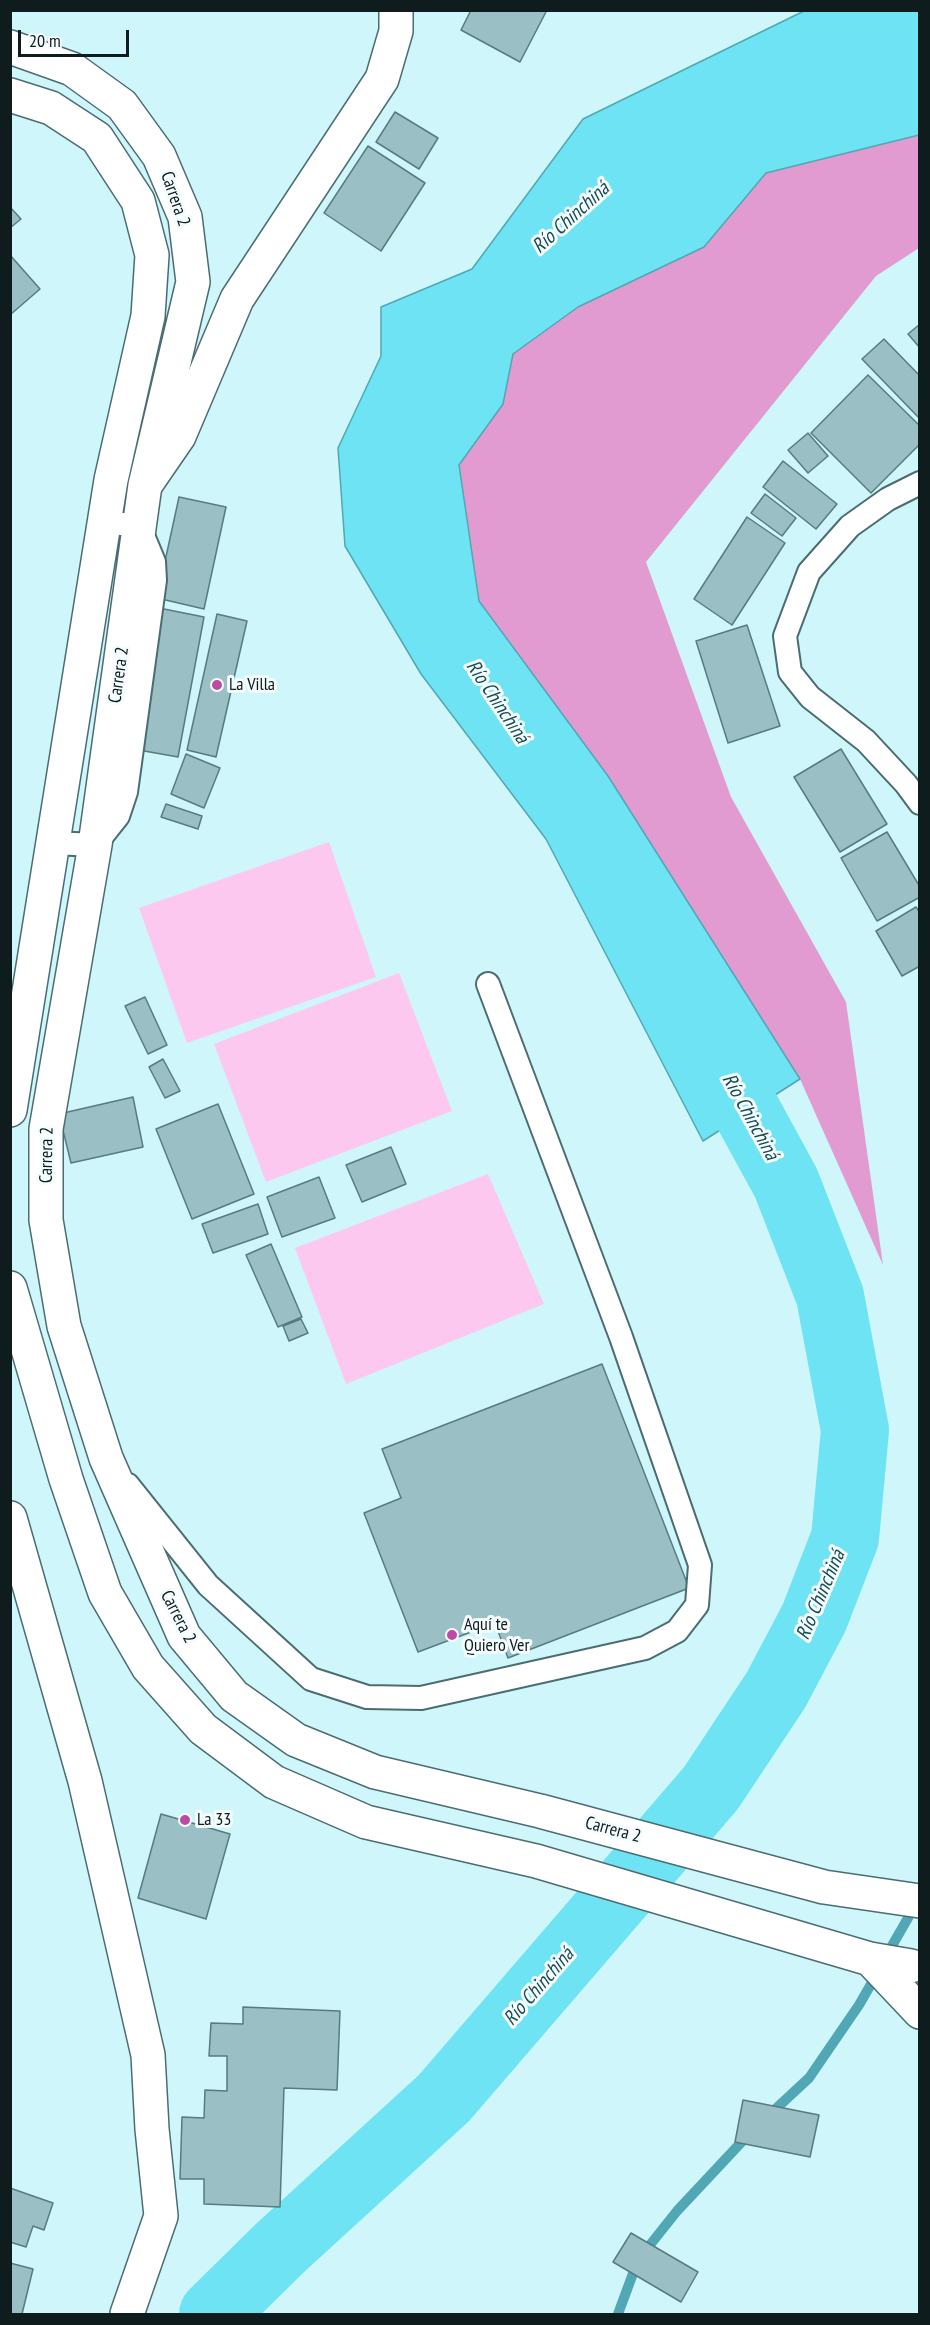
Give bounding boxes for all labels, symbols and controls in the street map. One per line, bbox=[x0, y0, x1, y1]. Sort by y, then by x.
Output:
scale bar bbox=[21, 18, 132, 56]
text: 20 m bbox=[29, 29, 61, 52]
street label: Carrera 2 bbox=[156, 169, 194, 229]
water label: Río Chinchiná bbox=[528, 177, 614, 259]
street label: Carrera 2 bbox=[104, 645, 134, 705]
water label: Río Chinchiná bbox=[461, 656, 533, 748]
place label: La Villa bbox=[229, 674, 275, 696]
marker: La Villa bbox=[210, 678, 224, 692]
water label: Río Chinchiná bbox=[716, 1070, 784, 1164]
street label: Carrera 2 bbox=[36, 1127, 58, 1183]
water label: Río Chinchiná bbox=[791, 1547, 851, 1643]
street label: Carrera 2 bbox=[156, 1587, 200, 1647]
place label: Aquí te Quiero Ver bbox=[464, 1614, 529, 1656]
marker: Aquí te Quiero Ver bbox=[445, 1628, 459, 1642]
place label: La 33 bbox=[197, 1809, 231, 1831]
street label: Carrera 2 bbox=[583, 1812, 643, 1848]
marker: La 33 bbox=[178, 1813, 192, 1827]
water label: Río Chinchiná bbox=[499, 1943, 579, 2031]

